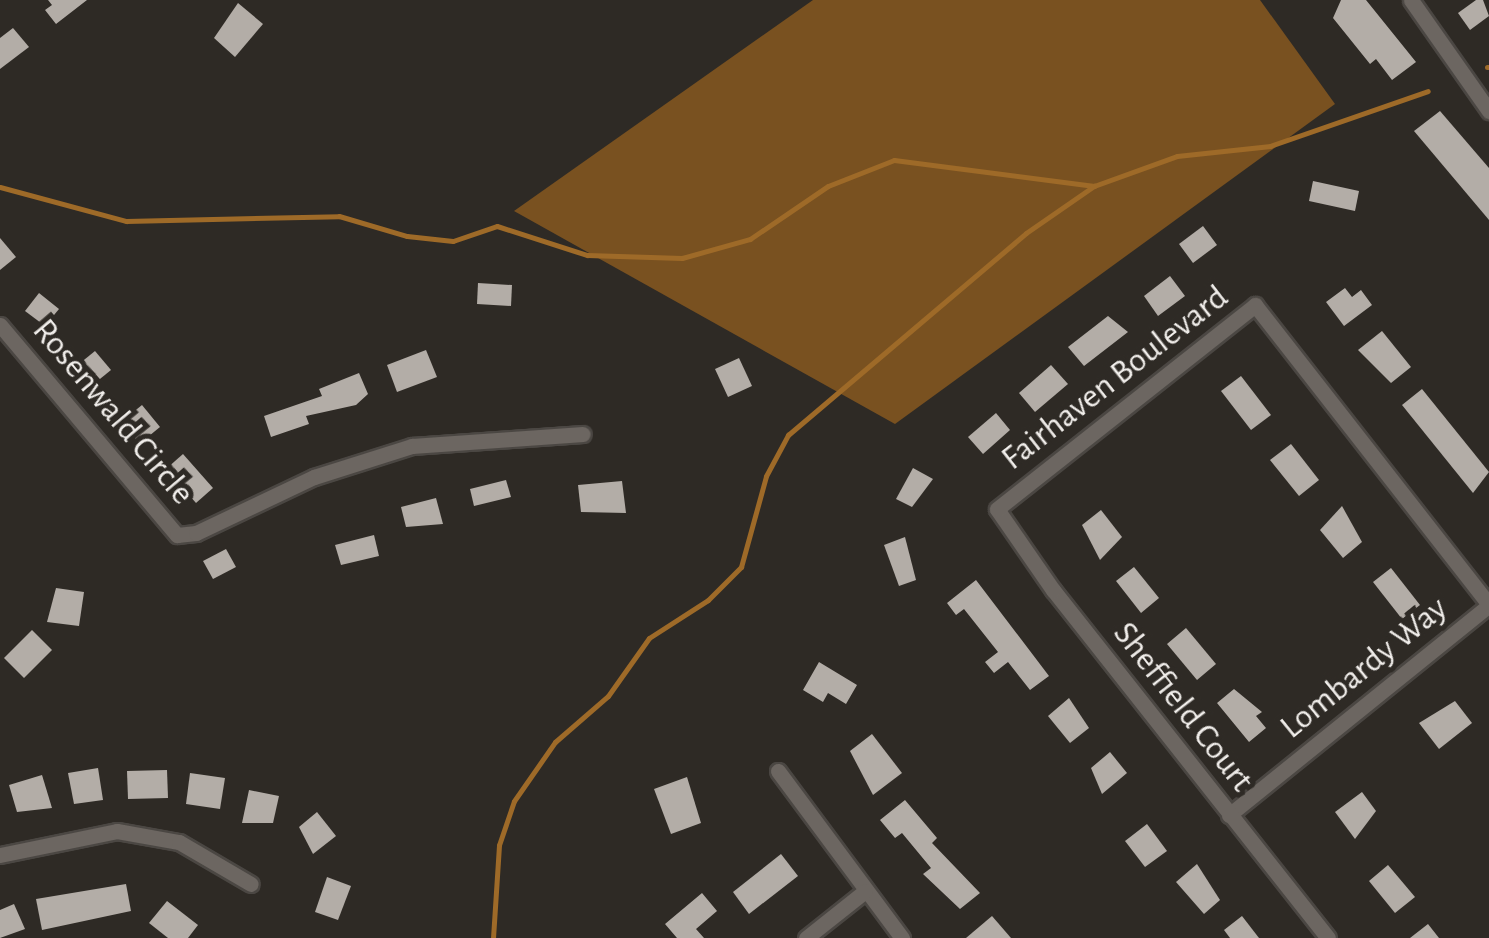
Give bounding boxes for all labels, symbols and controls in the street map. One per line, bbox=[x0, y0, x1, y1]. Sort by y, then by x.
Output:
street label: Fairhaven Boulevard bbox=[993, 276, 1237, 480]
street label: Rosenwald Circle bbox=[23, 310, 203, 514]
street label: Lombardy Way bbox=[1272, 588, 1456, 748]
street label: Sheffield Court bbox=[1104, 614, 1262, 800]

